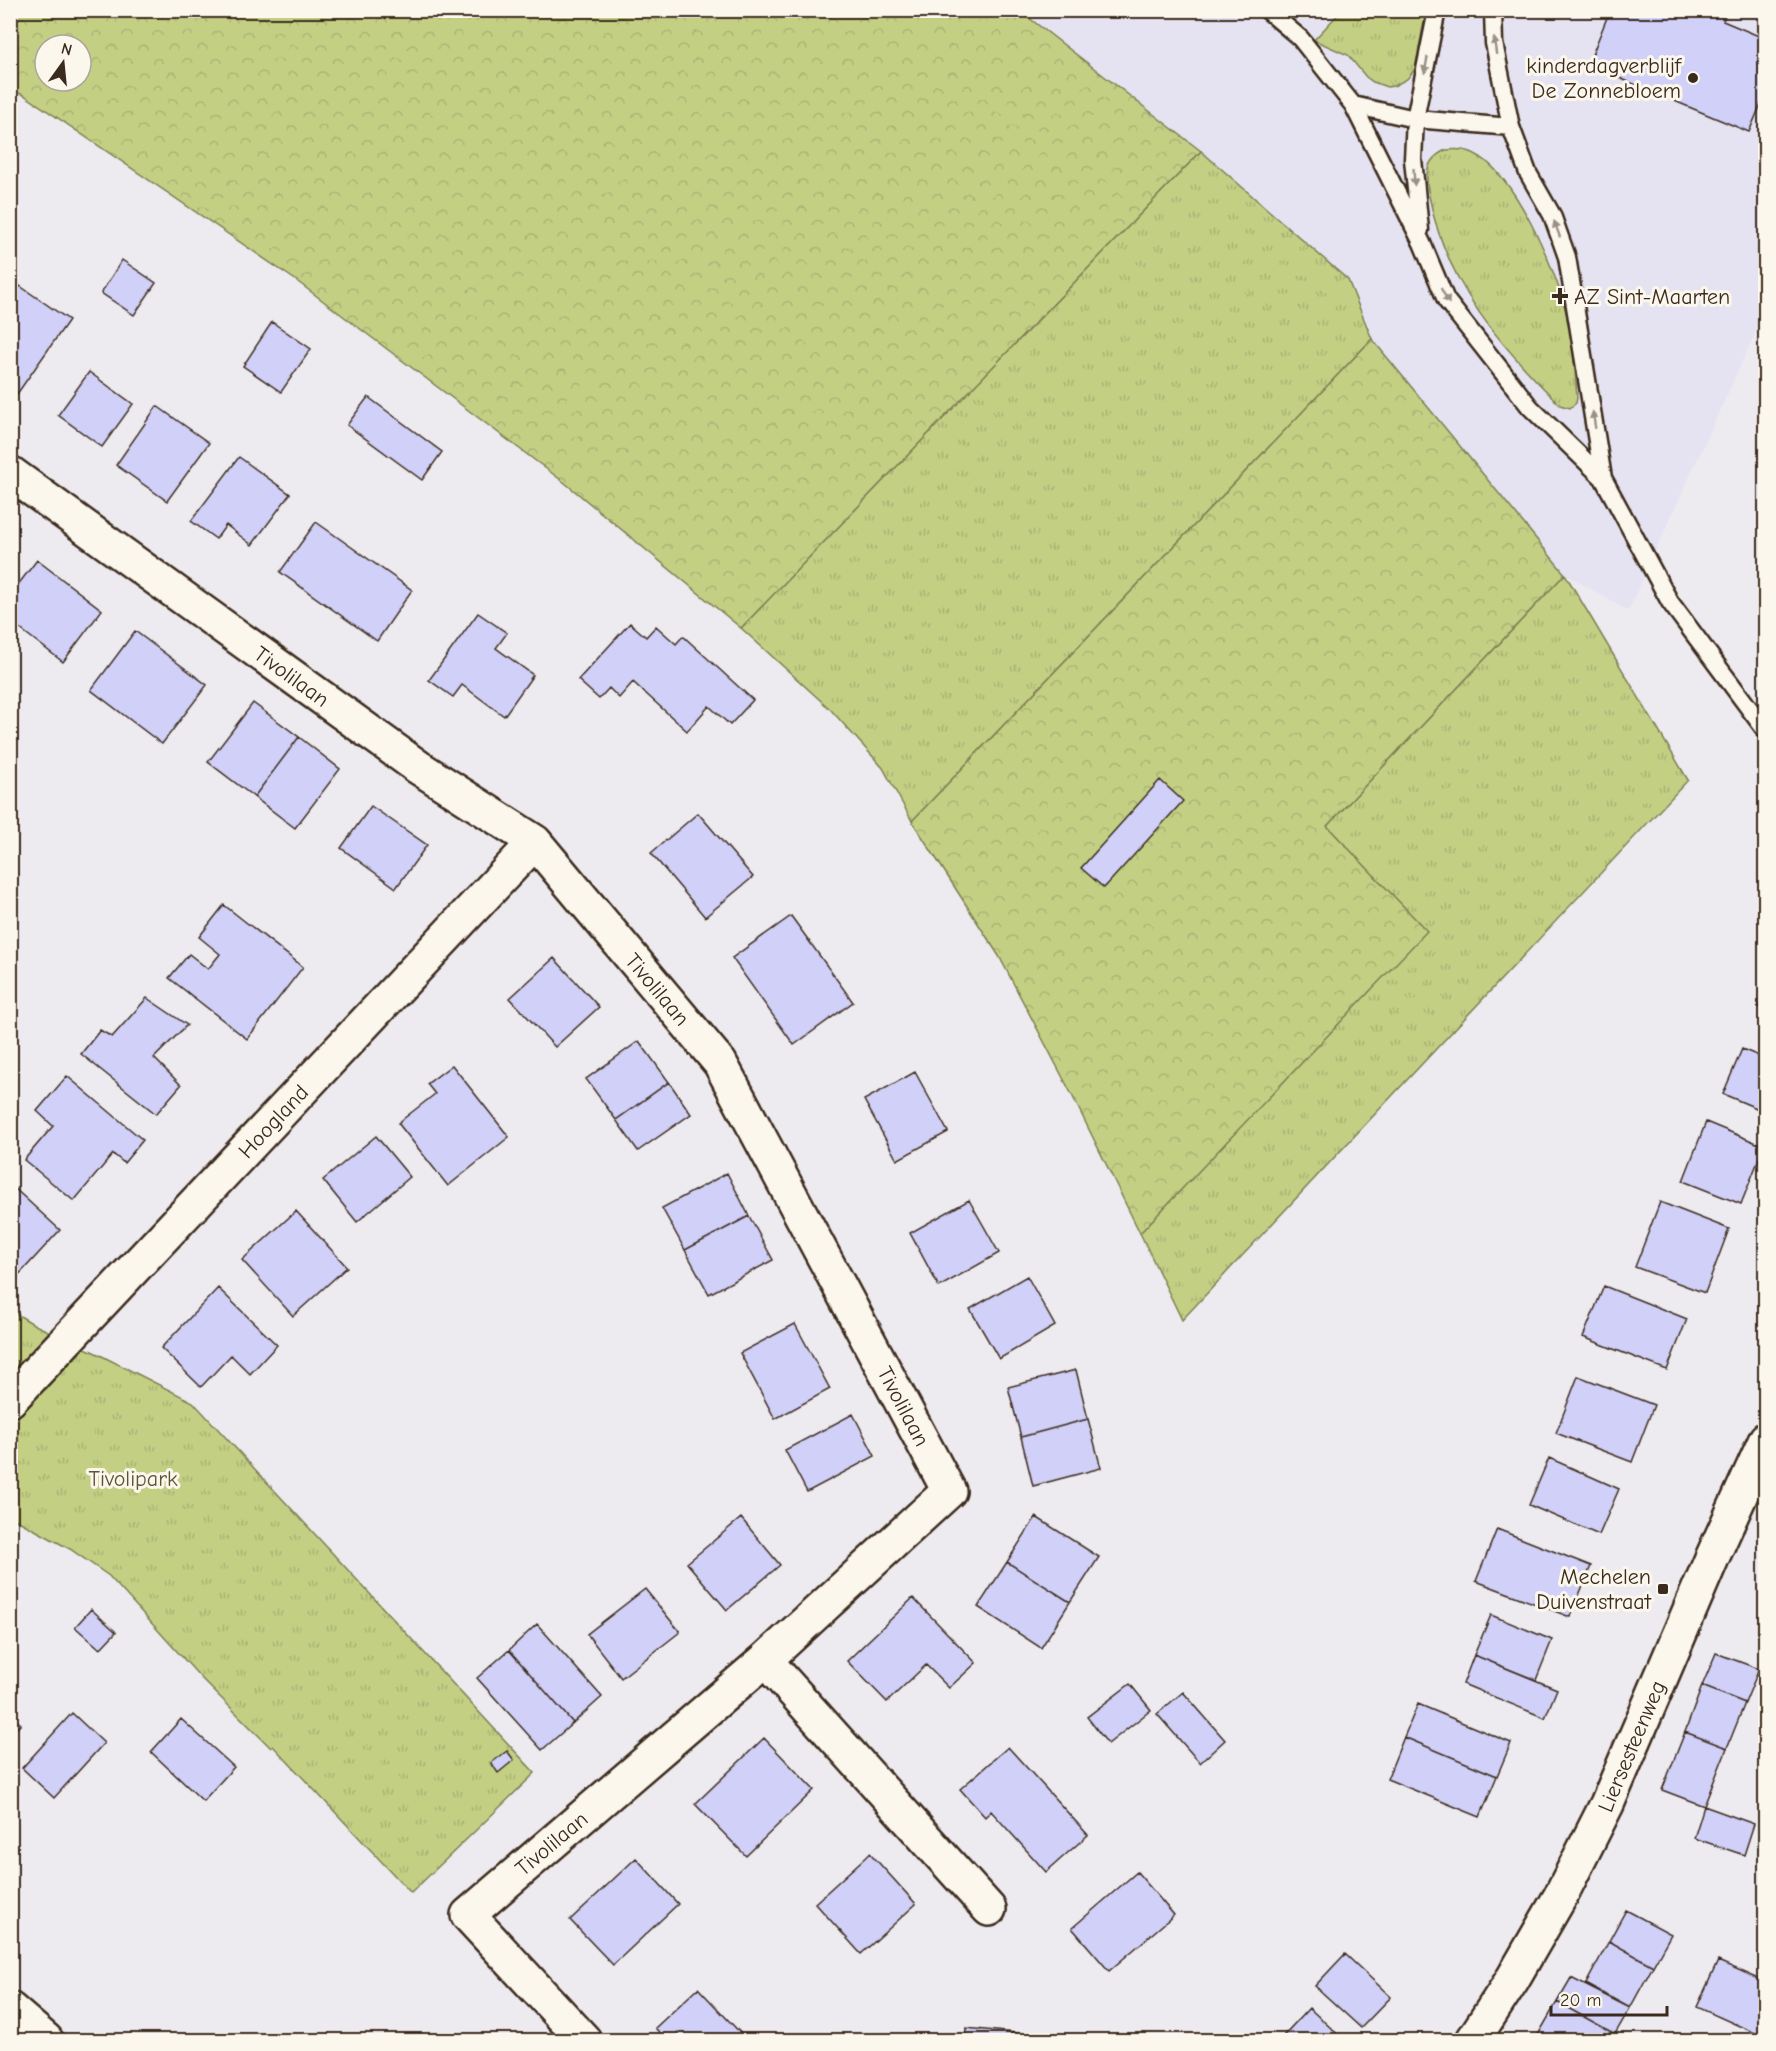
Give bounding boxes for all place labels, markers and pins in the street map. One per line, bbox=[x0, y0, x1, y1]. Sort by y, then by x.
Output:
place label: kinderdagverblijf De Zonnebloem bbox=[1526, 53, 1683, 104]
marker: kinderdagverblijf De Zonnebloem bbox=[1686, 71, 1700, 85]
place label: AZ Sint-Maarten bbox=[1574, 284, 1730, 310]
marker: AZ Sint-Maarten bbox=[1551, 287, 1569, 305]
place label: Mechelen Duivenstraat bbox=[1536, 1564, 1652, 1615]
marker: Mechelen Duivenstraat bbox=[1656, 1582, 1670, 1596]

